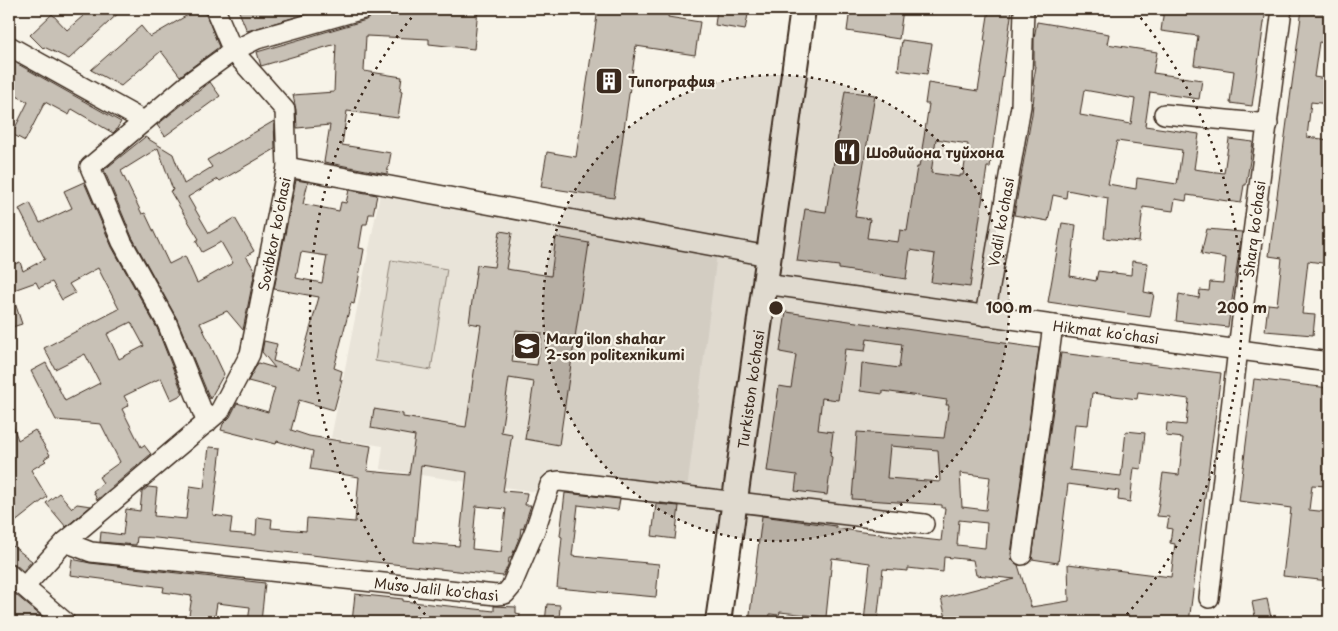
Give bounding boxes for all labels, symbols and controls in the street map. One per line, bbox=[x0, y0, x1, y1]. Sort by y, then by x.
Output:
building icon: Типография bbox=[594, 66, 624, 96]
place label: Типография bbox=[628, 71, 715, 92]
restaurant icon: Шодийона туйхона bbox=[832, 137, 862, 167]
place label: Шодийона туйхона bbox=[866, 142, 1005, 163]
street label: Soxibkor ko'chasi bbox=[252, 175, 295, 293]
street label: Vodil koʻchasi bbox=[983, 176, 1019, 268]
street label: Sharq koʻchasi bbox=[1238, 179, 1270, 279]
text: 100 m bbox=[986, 295, 1032, 318]
text: 200 m bbox=[1217, 295, 1267, 318]
centre of rings bbox=[767, 299, 785, 317]
street label: Hikmat koʻchasi bbox=[1052, 315, 1160, 349]
place label: Margʻilon shahar 2-son politexnikumi bbox=[546, 328, 685, 365]
street label: Turkiston ko’chasi bbox=[732, 328, 769, 450]
school or university icon: Margʻilon shahar 2-son politexnikumi bbox=[512, 331, 542, 361]
street label: Muso Jalil ko'chasi bbox=[373, 572, 499, 606]

